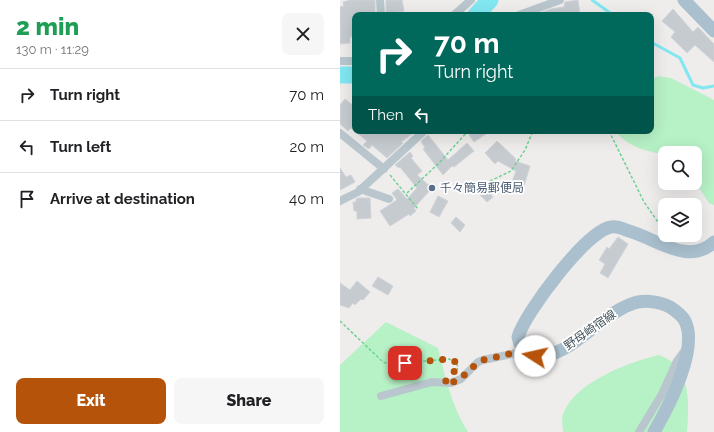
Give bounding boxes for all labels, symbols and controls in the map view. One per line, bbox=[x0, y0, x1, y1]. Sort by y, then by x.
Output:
text: 2 min bbox=[16, 12, 79, 41]
button: close bbox=[282, 13, 324, 55]
text: 70 m bbox=[434, 27, 500, 60]
icon: right bbox=[368, 28, 420, 80]
text: 130 m · 11:29 bbox=[16, 42, 89, 57]
text: Turn right bbox=[434, 61, 513, 82]
icon: right bbox=[16, 84, 38, 106]
text: Turn right bbox=[50, 86, 120, 104]
text: 70 m bbox=[289, 86, 324, 104]
icon: left bbox=[411, 104, 433, 126]
text: Then bbox=[368, 106, 403, 124]
icon: left bbox=[16, 136, 38, 158]
text: Turn left bbox=[50, 138, 111, 156]
text: 20 m bbox=[289, 138, 324, 156]
map controls bbox=[658, 146, 702, 242]
button: search bbox=[658, 146, 702, 190]
place label: 千々簡易郵便局 bbox=[440, 181, 524, 195]
marker: 千々簡易郵便局 bbox=[427, 183, 437, 193]
icon: arrive bbox=[16, 188, 38, 210]
text: Arrive at destination bbox=[50, 190, 195, 208]
text: 40 m bbox=[289, 190, 324, 208]
button: layers bbox=[658, 198, 702, 242]
street label: 野母崎宿線 bbox=[561, 307, 619, 353]
position arrow bbox=[514, 335, 556, 377]
pin bbox=[388, 346, 422, 380]
icon: arrive bbox=[394, 352, 416, 374]
button: Exit bbox=[16, 378, 166, 424]
button: Share bbox=[174, 378, 324, 424]

